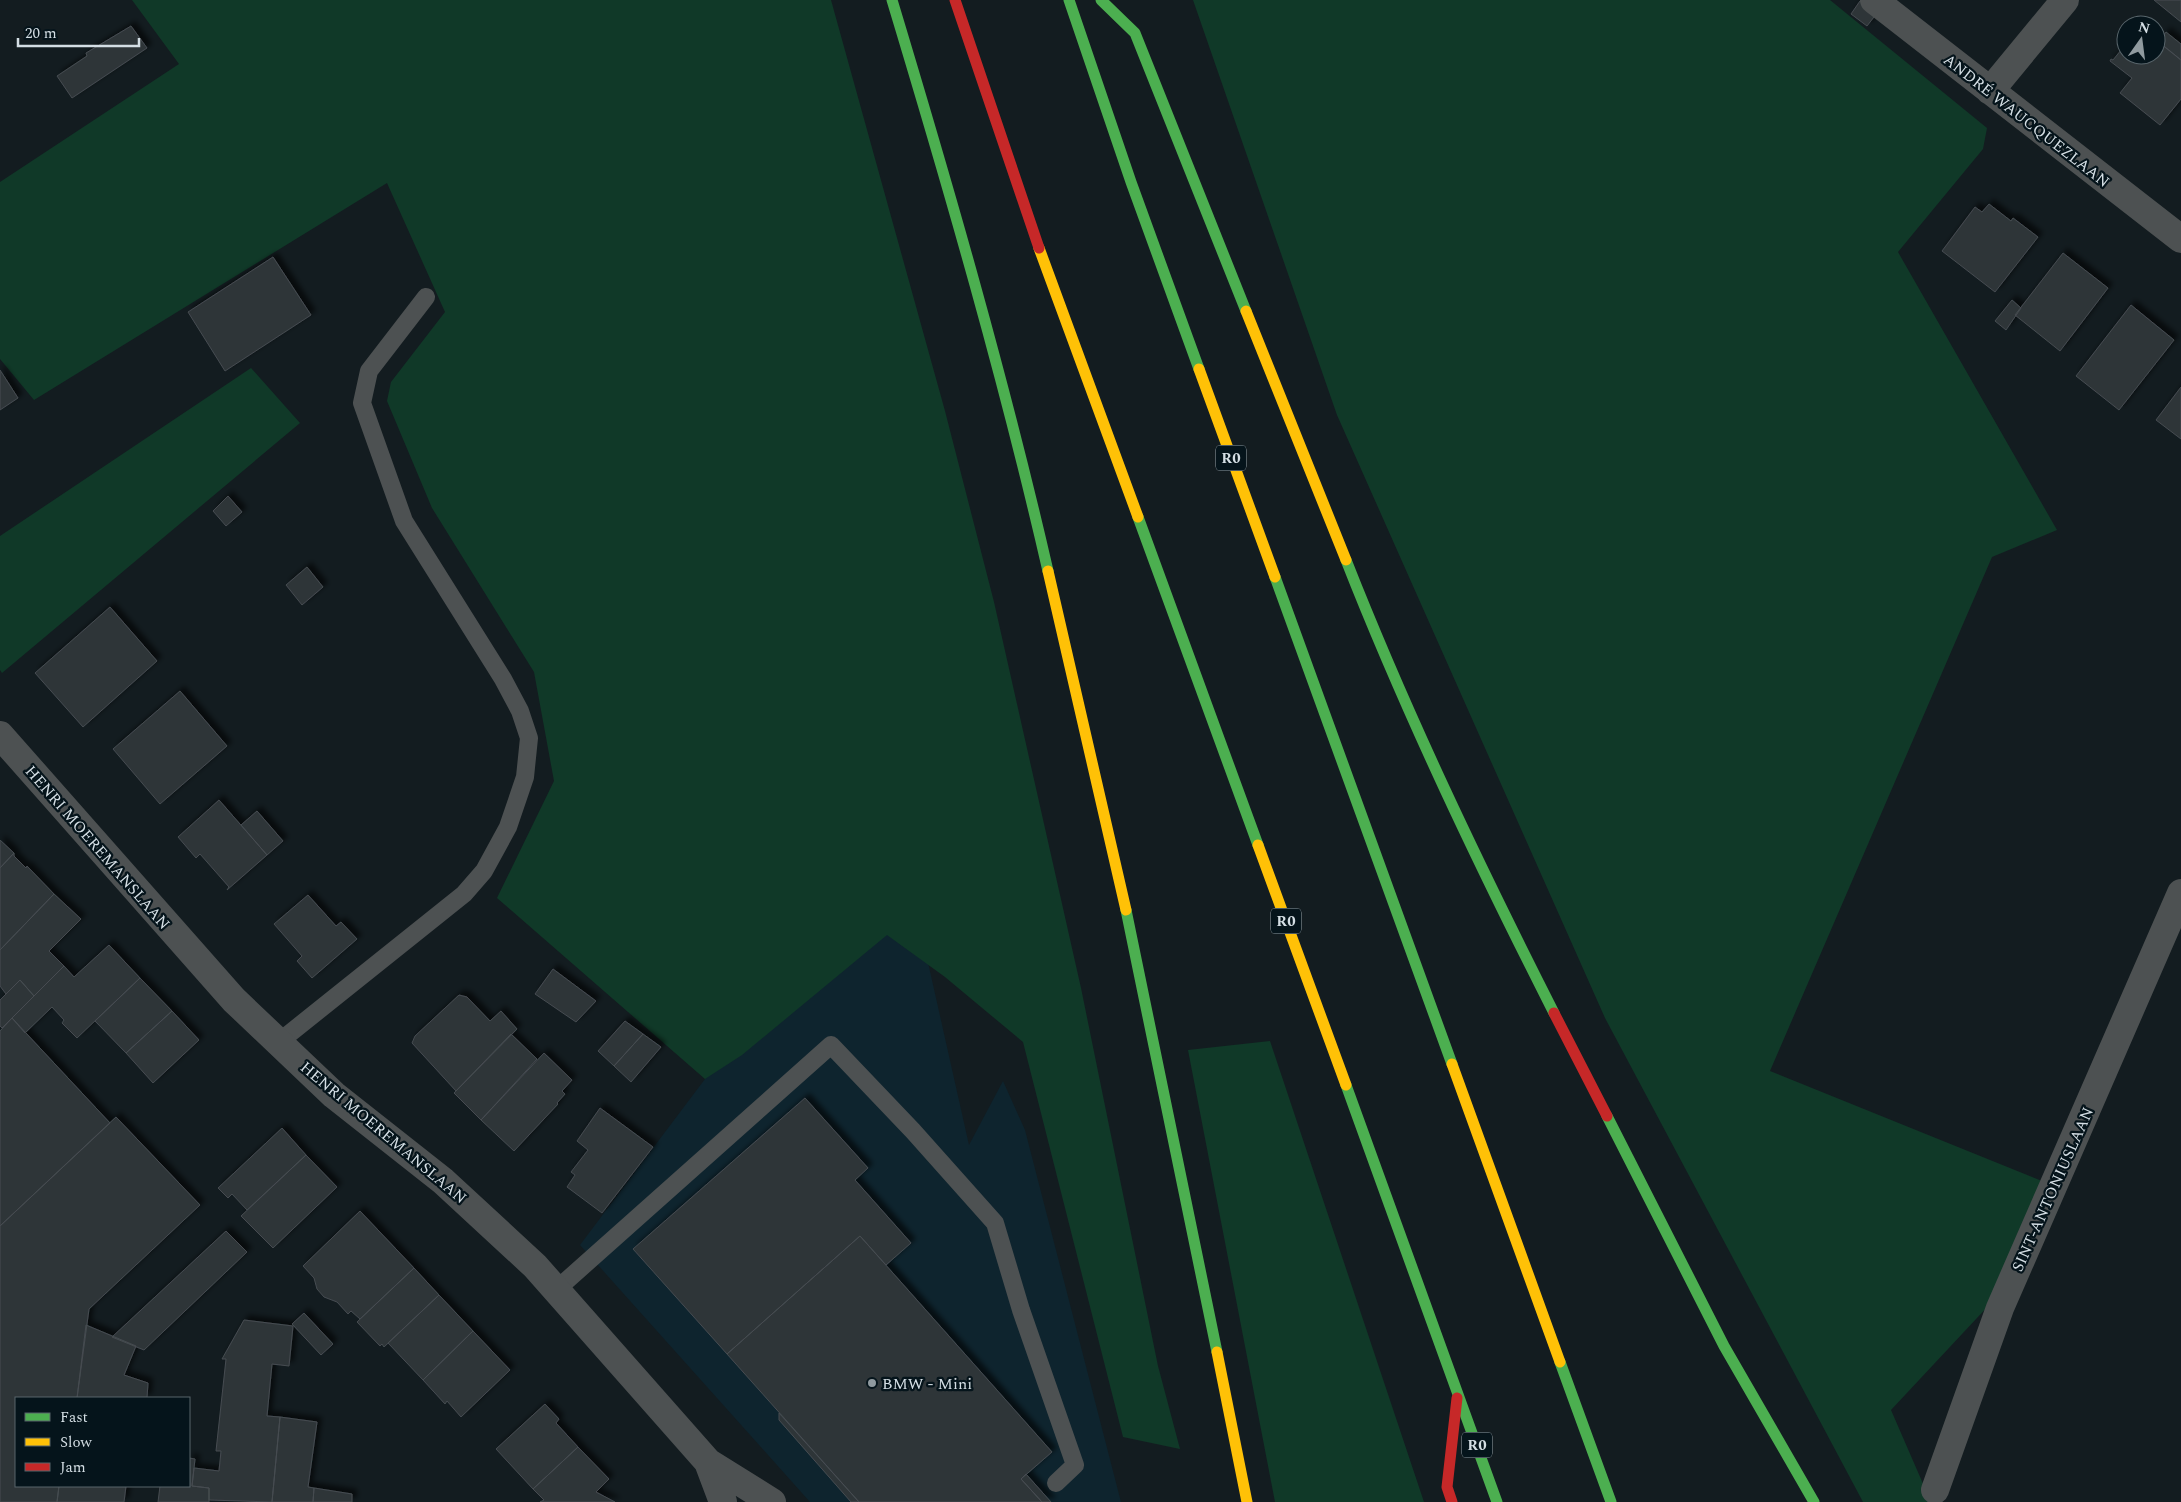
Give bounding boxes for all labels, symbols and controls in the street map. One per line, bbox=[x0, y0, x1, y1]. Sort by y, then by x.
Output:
scale bar bbox=[18, 15, 139, 47]
north arrow bbox=[2116, 15, 2166, 65]
text: N bbox=[2136, 16, 2152, 39]
text: 20 m bbox=[25, 22, 57, 45]
street label: ANDRÉ WAUCQUEZLAAN bbox=[1938, 48, 2115, 194]
road number: R0 bbox=[1216, 446, 1246, 470]
street label: HENRI MOEREMANSLAAN bbox=[19, 760, 176, 935]
road number: R0 bbox=[1271, 908, 1301, 934]
street label: HENRI MOEREMANSLAAN bbox=[295, 1056, 472, 1210]
street label: SINT-ANTONIUSLAAN bbox=[2006, 1103, 2100, 1276]
place label: BMW - Mini bbox=[882, 1372, 972, 1396]
marker: BMW - Mini bbox=[866, 1377, 878, 1389]
legend bbox=[15, 1397, 190, 1487]
text: Fast bbox=[60, 1406, 88, 1429]
text: Slow bbox=[60, 1431, 92, 1454]
road number: R0 bbox=[1462, 1432, 1492, 1458]
text: Jam bbox=[60, 1456, 86, 1479]

